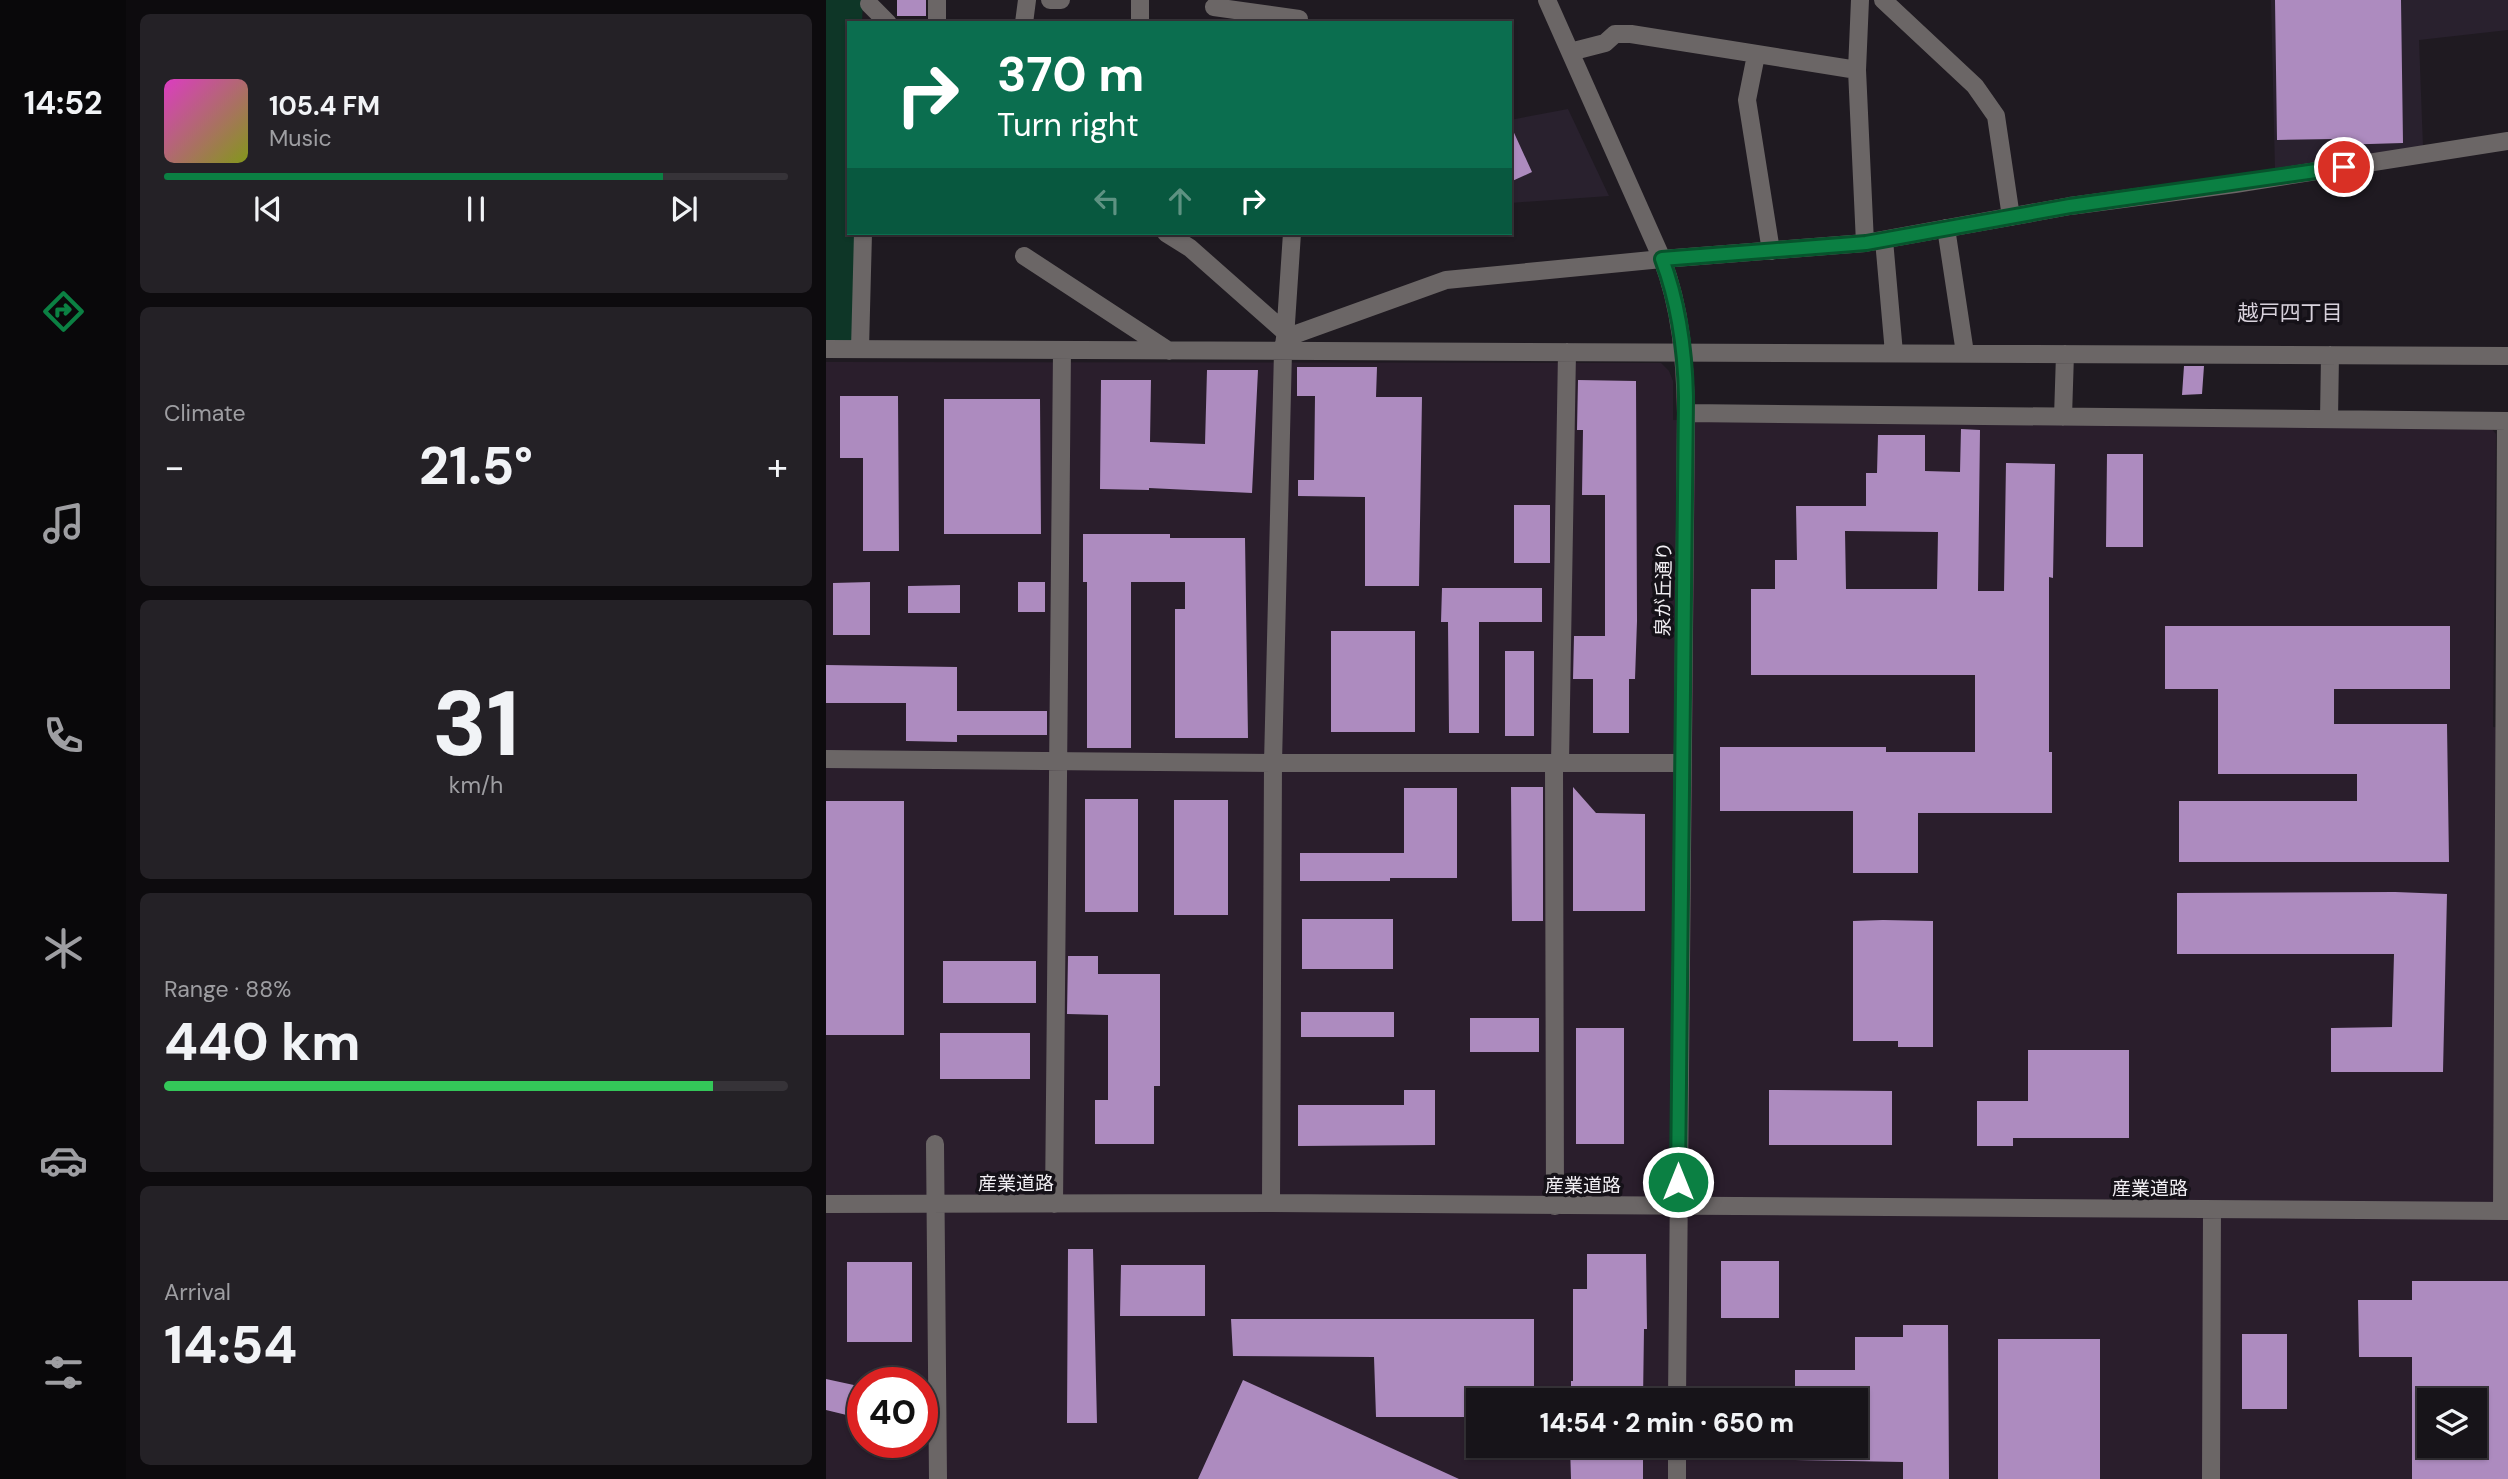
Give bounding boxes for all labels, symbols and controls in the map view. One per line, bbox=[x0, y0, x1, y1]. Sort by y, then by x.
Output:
text: 370 m bbox=[997, 42, 1144, 106]
icon: right bbox=[882, 49, 973, 140]
text: 14:52 bbox=[24, 82, 102, 124]
text: 105.4 FM bbox=[269, 89, 380, 123]
text: Turn right bbox=[997, 104, 1139, 146]
text: Music bbox=[269, 123, 332, 153]
pin bbox=[2314, 137, 2374, 197]
icon: arrive bbox=[2325, 148, 2363, 186]
icon: left bbox=[1088, 182, 1126, 220]
icon: ahead bbox=[1161, 182, 1199, 220]
icon: right bbox=[1234, 182, 1272, 220]
icon: previous bbox=[249, 190, 287, 228]
icon: pause bbox=[457, 190, 495, 228]
icon: next bbox=[665, 190, 703, 228]
icon: directions bbox=[39, 287, 88, 336]
district label: 越戸四丁目 bbox=[2238, 299, 2343, 327]
text: Climate bbox=[164, 398, 246, 428]
text: 21.5° bbox=[419, 432, 533, 500]
text: − bbox=[164, 442, 185, 492]
text: + bbox=[767, 442, 788, 492]
icon: music bbox=[39, 499, 88, 548]
street label: 泉が丘通り bbox=[1650, 541, 1677, 637]
text: 31 bbox=[432, 665, 520, 783]
icon: phone bbox=[39, 711, 88, 760]
text: km/h bbox=[449, 770, 503, 800]
icon: climate bbox=[39, 924, 88, 973]
text: Range · 88% bbox=[164, 974, 291, 1004]
text: 440 km bbox=[164, 1008, 361, 1076]
icon: car bbox=[39, 1136, 88, 1185]
position arrow bbox=[1641, 1145, 1715, 1219]
street label: 産業道路 bbox=[978, 1171, 1054, 1196]
street label: 産業道路 bbox=[1545, 1173, 1621, 1198]
street label: 産業道路 bbox=[2112, 1176, 2188, 1201]
text: Arrival bbox=[164, 1277, 231, 1307]
text: 14:54 bbox=[164, 1311, 297, 1379]
icon: filters bbox=[39, 1348, 88, 1397]
speed limit sign: 40 bbox=[847, 1367, 938, 1458]
map controls bbox=[2417, 1388, 2487, 1458]
button: layers bbox=[2417, 1388, 2487, 1458]
text: 14:54 · 2 min · 650 m bbox=[1540, 1406, 1794, 1440]

